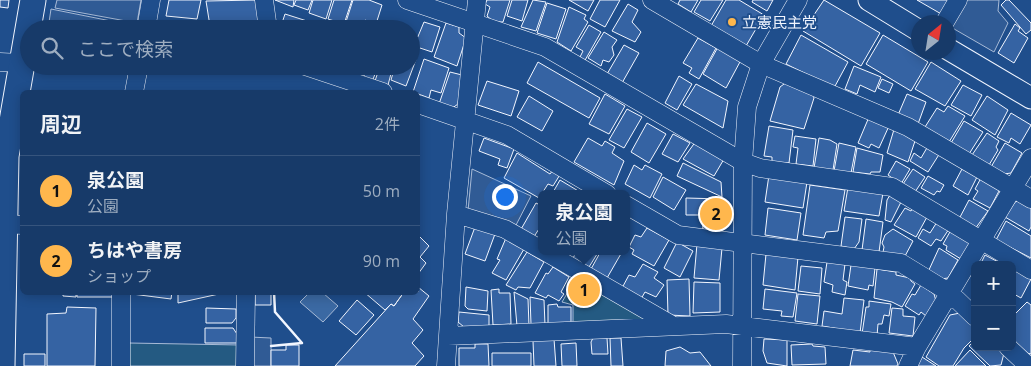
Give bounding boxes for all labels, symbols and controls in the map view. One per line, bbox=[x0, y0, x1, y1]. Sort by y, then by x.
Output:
place label: 立憲民主党 bbox=[742, 12, 817, 32]
north arrow bbox=[911, 15, 956, 60]
marker: 立憲民主党 bbox=[726, 16, 738, 28]
search box bbox=[20, 20, 420, 75]
icon: search bbox=[38, 34, 66, 62]
text: ここで検索 bbox=[78, 36, 173, 62]
text: 周辺 bbox=[40, 110, 82, 138]
text: 2件 bbox=[375, 113, 400, 135]
text: 泉公園 bbox=[87, 167, 144, 193]
text: 1 bbox=[51, 180, 61, 202]
text: 50 m bbox=[363, 180, 400, 202]
your location bbox=[492, 184, 518, 210]
popup bbox=[538, 190, 630, 255]
text: 公園 bbox=[87, 195, 119, 217]
pin: 2 bbox=[700, 195, 732, 233]
text: 泉公園 bbox=[555, 199, 613, 225]
text: 公園 bbox=[555, 227, 588, 249]
text: ちはや書房 bbox=[87, 237, 182, 263]
text: 2 bbox=[51, 250, 61, 272]
text: 90 m bbox=[363, 250, 400, 272]
map controls bbox=[971, 261, 1016, 351]
button: + bbox=[971, 261, 1016, 306]
text: ショップ bbox=[87, 265, 151, 287]
pin: 1 bbox=[568, 271, 600, 309]
button: − bbox=[971, 306, 1016, 351]

